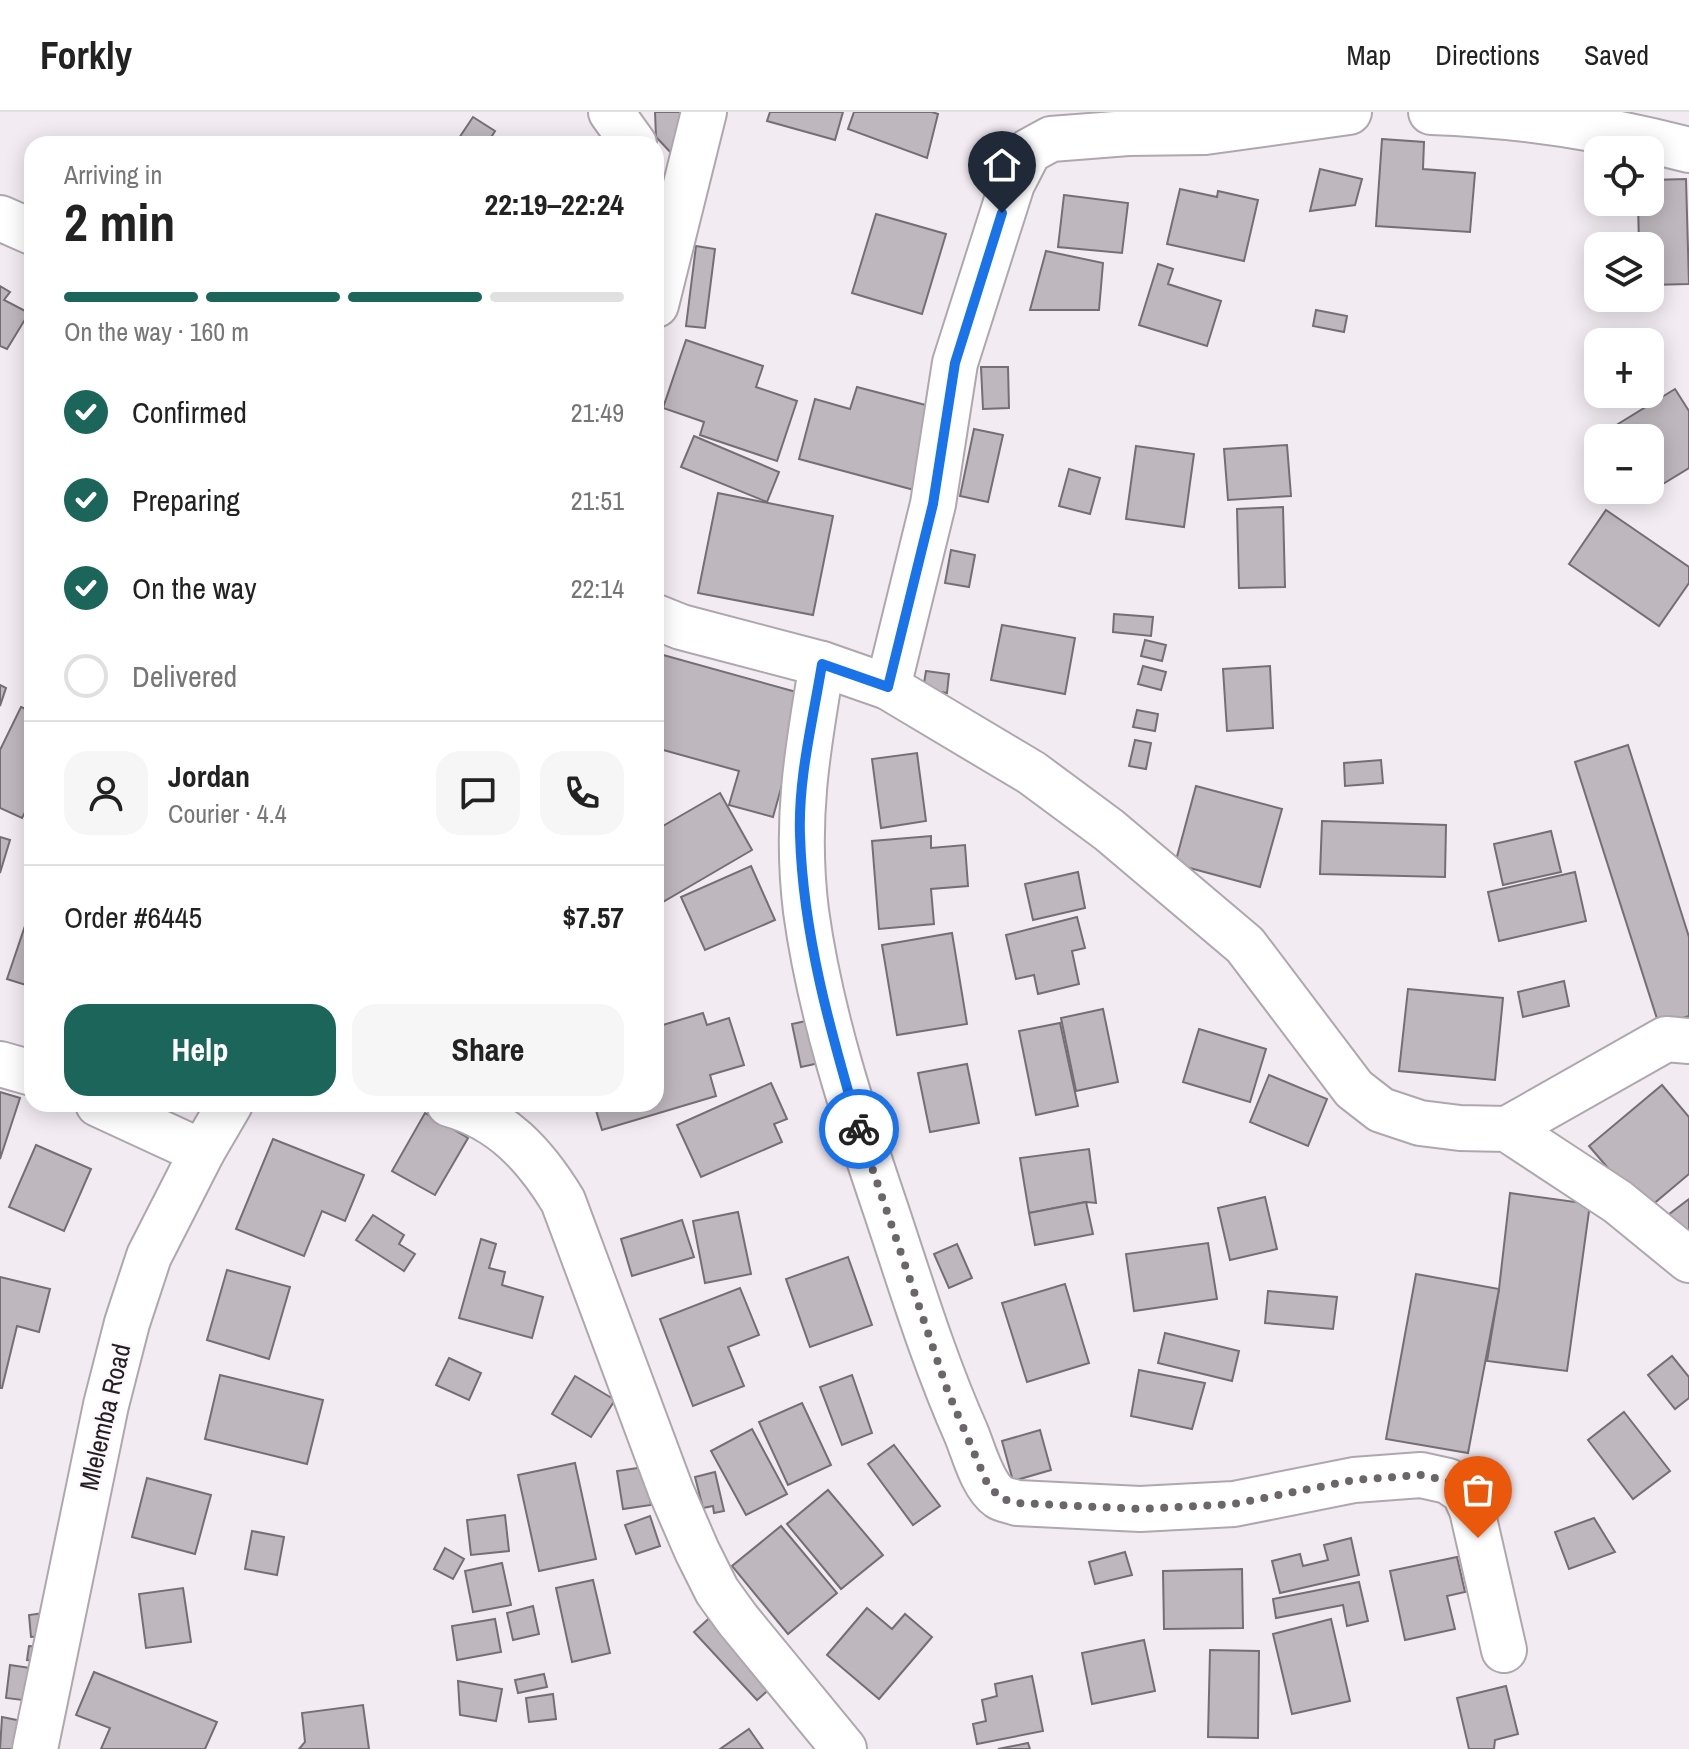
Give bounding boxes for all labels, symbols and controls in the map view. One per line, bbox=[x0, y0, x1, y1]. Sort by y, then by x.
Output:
text: Forkly bbox=[40, 30, 132, 81]
text: Map bbox=[1347, 36, 1391, 74]
text: Directions bbox=[1435, 36, 1540, 74]
text: Saved bbox=[1584, 36, 1649, 74]
pin bbox=[968, 131, 1036, 213]
map controls bbox=[1584, 136, 1664, 504]
button: locate bbox=[1584, 136, 1664, 216]
icon: home bbox=[980, 143, 1024, 187]
text: Arriving in bbox=[64, 157, 162, 192]
text: 22:19–22:24 bbox=[485, 184, 624, 224]
text: 2 min bbox=[64, 187, 175, 257]
button: layers bbox=[1584, 232, 1664, 312]
text: On the way · 160 m bbox=[64, 314, 249, 349]
button: + bbox=[1584, 328, 1664, 408]
icon: check bbox=[64, 390, 108, 434]
text: Confirmed bbox=[132, 392, 247, 432]
text: 21:49 bbox=[571, 395, 624, 430]
button: − bbox=[1584, 424, 1664, 504]
icon: check bbox=[64, 478, 108, 522]
text: Preparing bbox=[132, 480, 240, 520]
text: 21:51 bbox=[571, 483, 624, 518]
icon: check bbox=[64, 566, 108, 610]
text: On the way bbox=[132, 568, 256, 608]
text: 22:14 bbox=[571, 571, 624, 606]
text: Delivered bbox=[132, 656, 237, 696]
button: person bbox=[64, 751, 148, 835]
button: chat bbox=[436, 751, 520, 835]
button: phone bbox=[540, 751, 624, 835]
text: Jordan bbox=[168, 756, 250, 796]
text: Courier · 4.4 bbox=[168, 796, 287, 831]
text: Order #6445 bbox=[64, 897, 202, 937]
text: $7.57 bbox=[562, 897, 624, 937]
button: Help bbox=[64, 1004, 336, 1096]
button: Share bbox=[352, 1004, 624, 1096]
courier bbox=[819, 1089, 899, 1169]
icon: bike bbox=[837, 1107, 881, 1151]
street label: Mlelemba Road bbox=[71, 1340, 138, 1494]
pin bbox=[1444, 1456, 1512, 1538]
icon: bag bbox=[1456, 1468, 1500, 1512]

